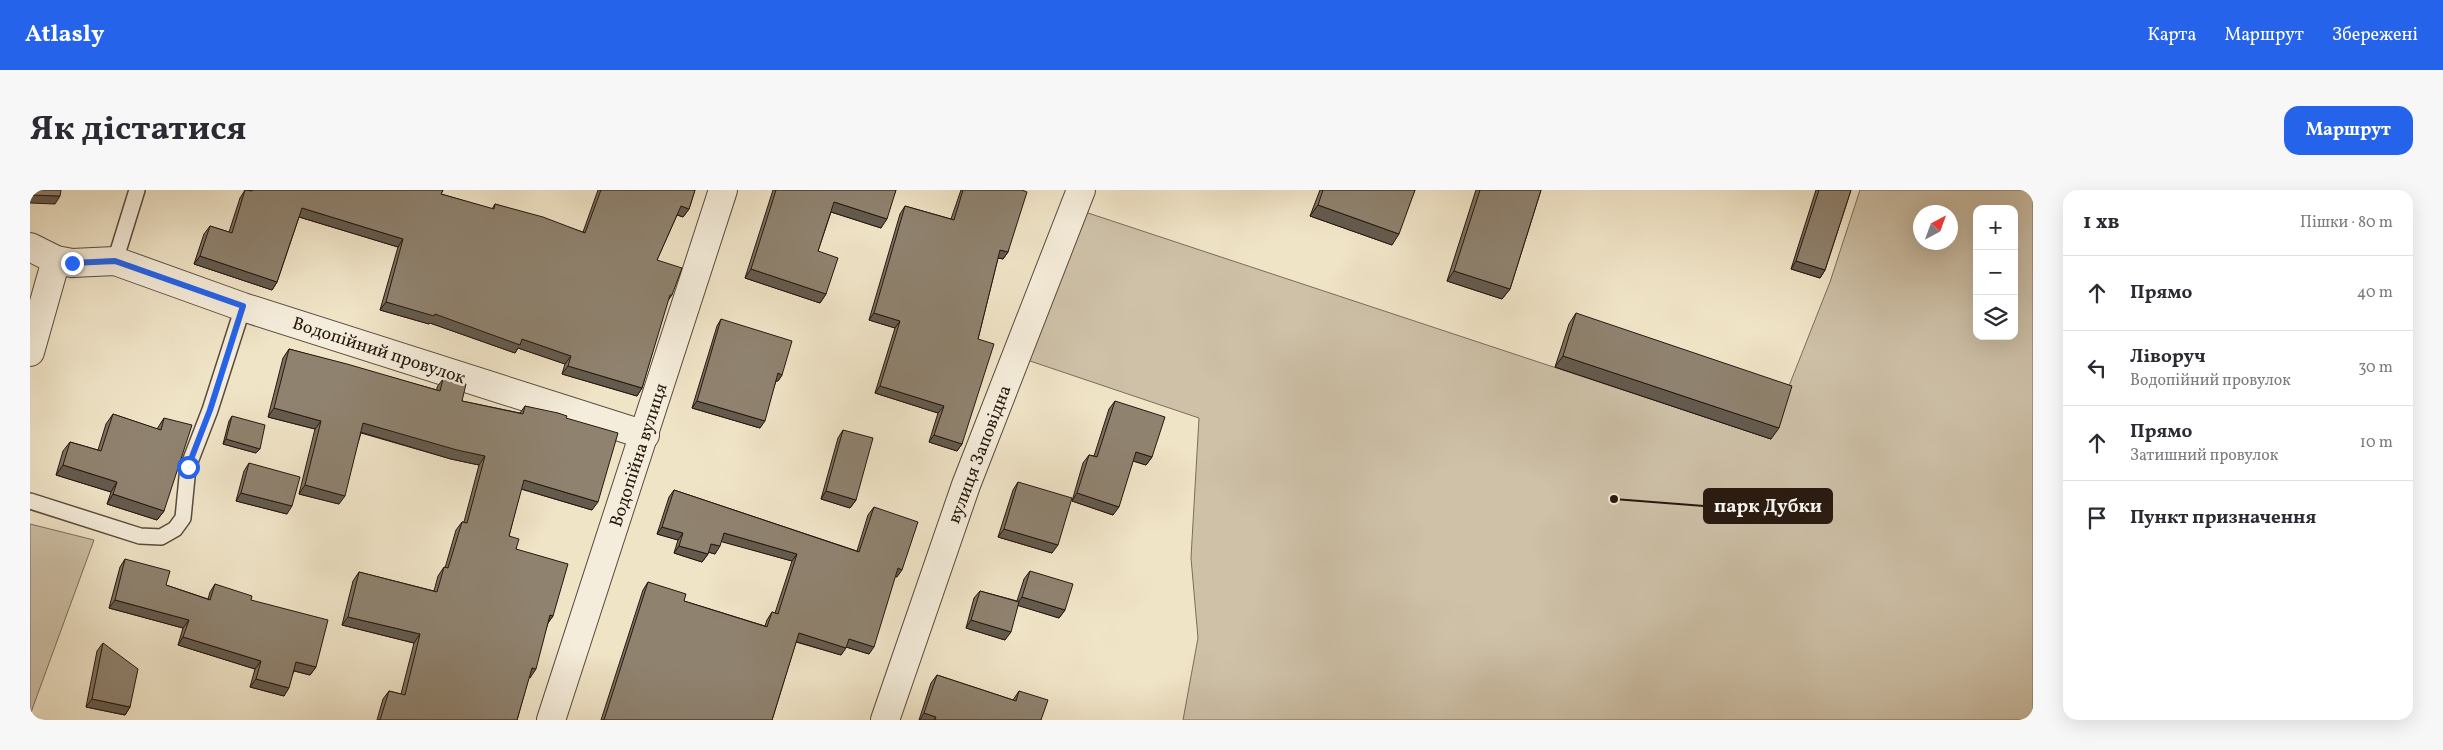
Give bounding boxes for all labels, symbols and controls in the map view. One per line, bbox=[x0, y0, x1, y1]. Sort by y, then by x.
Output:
text: Atlasly bbox=[25, 18, 104, 52]
text: Карта bbox=[2148, 23, 2196, 48]
text: Маршрут bbox=[2224, 23, 2304, 48]
text: Збережені bbox=[2332, 23, 2418, 48]
text: Як дістатися bbox=[30, 106, 246, 154]
button: Маршрут bbox=[2284, 106, 2413, 155]
north arrow bbox=[1913, 205, 1958, 250]
map controls bbox=[1973, 205, 2018, 340]
button: + bbox=[1973, 205, 2018, 250]
text: 1 хв bbox=[2083, 208, 2120, 237]
text: Пішки · 80 m bbox=[2300, 212, 2393, 234]
button: − bbox=[1973, 250, 2018, 295]
route end bbox=[61, 252, 84, 275]
icon: ahead bbox=[2083, 279, 2111, 307]
text: Прямо bbox=[2130, 280, 2192, 306]
text: 40 m bbox=[2357, 282, 2393, 304]
button: layers bbox=[1973, 295, 2018, 340]
street label: Водопійний провулок bbox=[289, 312, 469, 391]
text: Ліворуч bbox=[2130, 344, 2205, 370]
icon: left bbox=[2083, 354, 2111, 382]
text: 30 m bbox=[2358, 357, 2393, 379]
text: Водопійний провулок bbox=[2130, 370, 2291, 392]
street label: Водопійна вулиця bbox=[604, 380, 674, 531]
street label: вулиця Заповідна bbox=[942, 382, 1018, 527]
text: Прямо bbox=[2130, 419, 2192, 445]
icon: ahead bbox=[2083, 429, 2111, 457]
text: 10 m bbox=[2360, 432, 2393, 454]
text: Затишний провулок bbox=[2130, 445, 2278, 467]
route start bbox=[177, 456, 200, 479]
callout: парк Дубки bbox=[1704, 489, 1832, 523]
text: парк Дубки bbox=[1714, 494, 1822, 520]
icon: arrive bbox=[2083, 504, 2111, 532]
text: Пункт призначення bbox=[2130, 505, 2316, 531]

